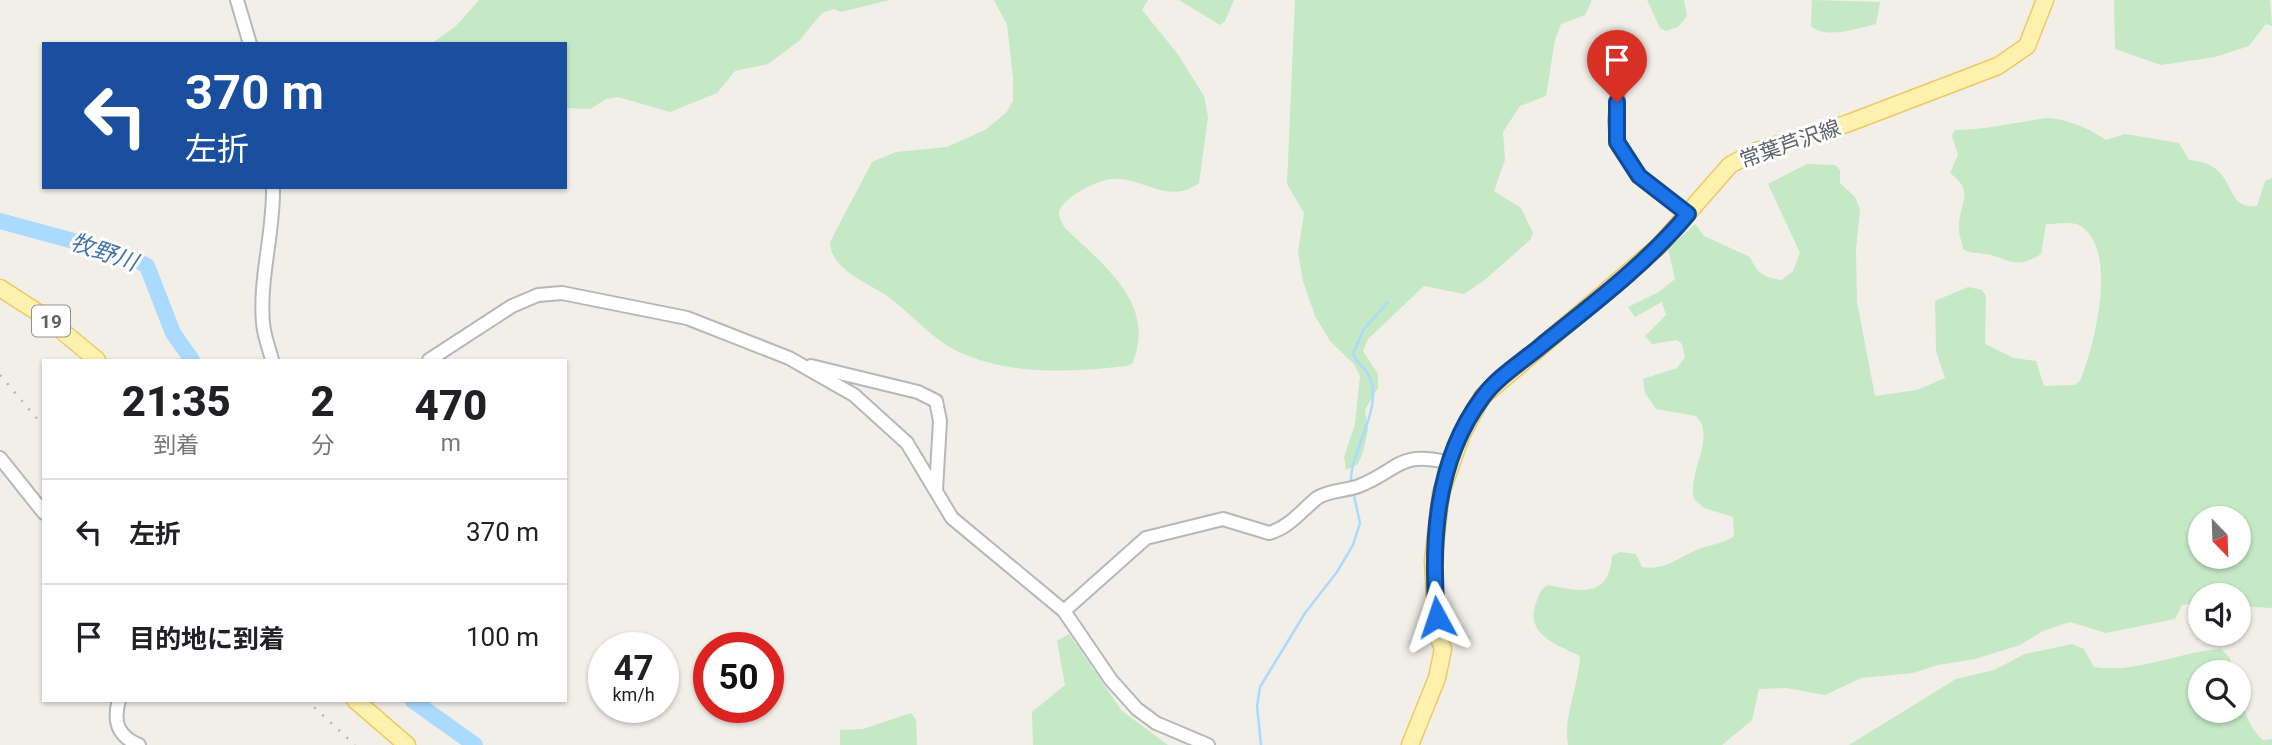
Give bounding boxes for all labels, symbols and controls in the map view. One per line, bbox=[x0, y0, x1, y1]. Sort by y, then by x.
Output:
pin bbox=[1587, 30, 1647, 102]
icon: arrive bbox=[1598, 41, 1636, 79]
text: 370 m bbox=[185, 64, 324, 121]
icon: left bbox=[70, 70, 161, 161]
street label: 常葉芦沢線 bbox=[1736, 116, 1844, 172]
text: 左折 bbox=[185, 130, 249, 168]
water label: 牧野川 bbox=[67, 228, 144, 277]
road number: 19 bbox=[32, 306, 70, 336]
text: 21:35 bbox=[122, 377, 231, 426]
text: 2 bbox=[311, 377, 335, 426]
text: 470 bbox=[415, 381, 487, 430]
text: m bbox=[441, 430, 461, 457]
text: 到着 bbox=[153, 432, 199, 459]
text: 分 bbox=[311, 432, 334, 459]
north arrow bbox=[2188, 506, 2250, 569]
map controls bbox=[2188, 506, 2251, 723]
icon: left bbox=[70, 513, 108, 551]
text: 370 m bbox=[466, 517, 539, 547]
text: 左折 bbox=[129, 519, 181, 549]
position arrow bbox=[1400, 580, 1474, 654]
button: sound bbox=[2188, 583, 2251, 646]
icon: arrive bbox=[70, 618, 108, 656]
text: 100 m bbox=[466, 622, 539, 652]
text: 目的地に到着 bbox=[129, 624, 285, 654]
speed limit sign: 50 bbox=[693, 632, 784, 723]
text: 47 bbox=[613, 648, 654, 689]
button: search bbox=[2188, 660, 2251, 723]
text: km/h bbox=[612, 684, 655, 705]

